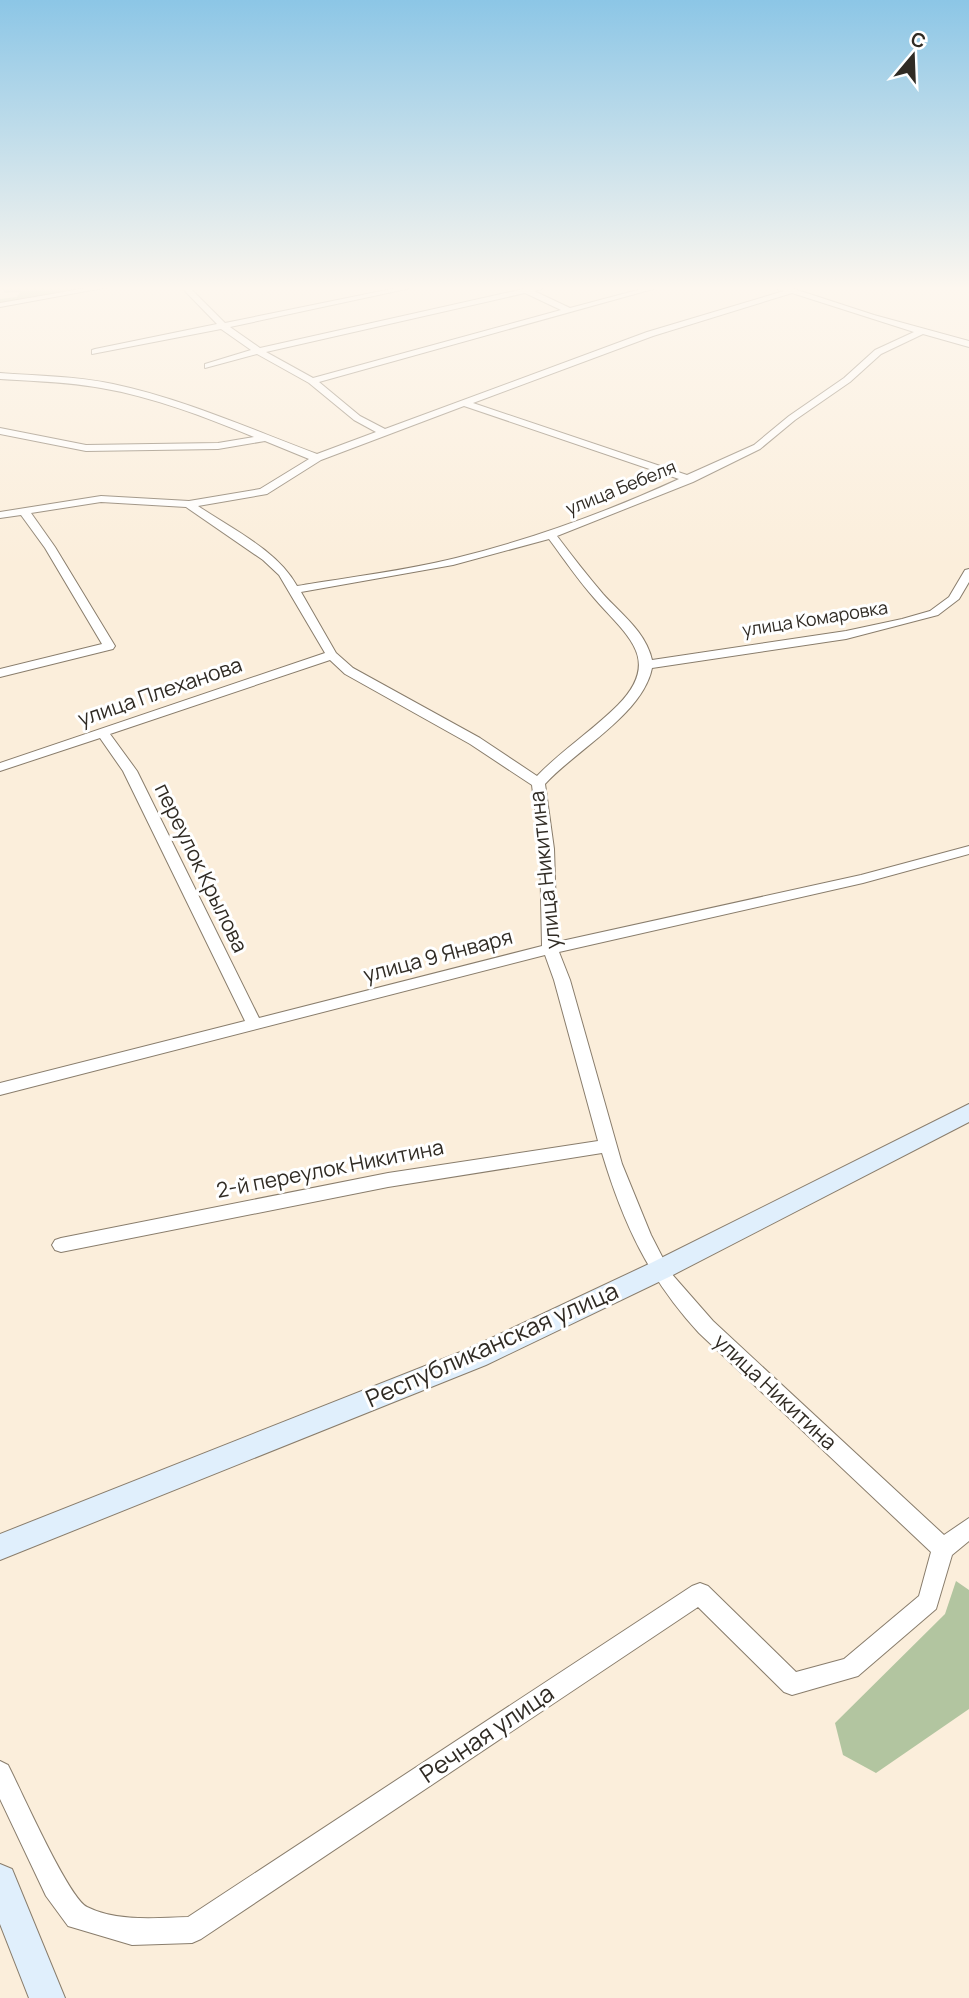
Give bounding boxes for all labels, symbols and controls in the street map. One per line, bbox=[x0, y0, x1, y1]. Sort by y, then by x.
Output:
north arrow bbox=[878, 21, 948, 91]
text: С bbox=[908, 25, 929, 55]
street label: улица Бебеля bbox=[562, 454, 679, 520]
street label: улица Комаровка bbox=[740, 595, 890, 641]
street label: улица Плеханова bbox=[74, 650, 246, 732]
street label: переулок Крылова bbox=[149, 778, 255, 957]
street label: улица Никитина bbox=[522, 790, 566, 951]
street label: улица 9 Января bbox=[360, 922, 515, 988]
street label: 2-й переулок Никитина bbox=[214, 1132, 446, 1204]
street label: Республиканская улица bbox=[360, 1273, 623, 1414]
street label: улица Никитина bbox=[708, 1327, 843, 1456]
street label: Речная улица bbox=[413, 1676, 560, 1790]

